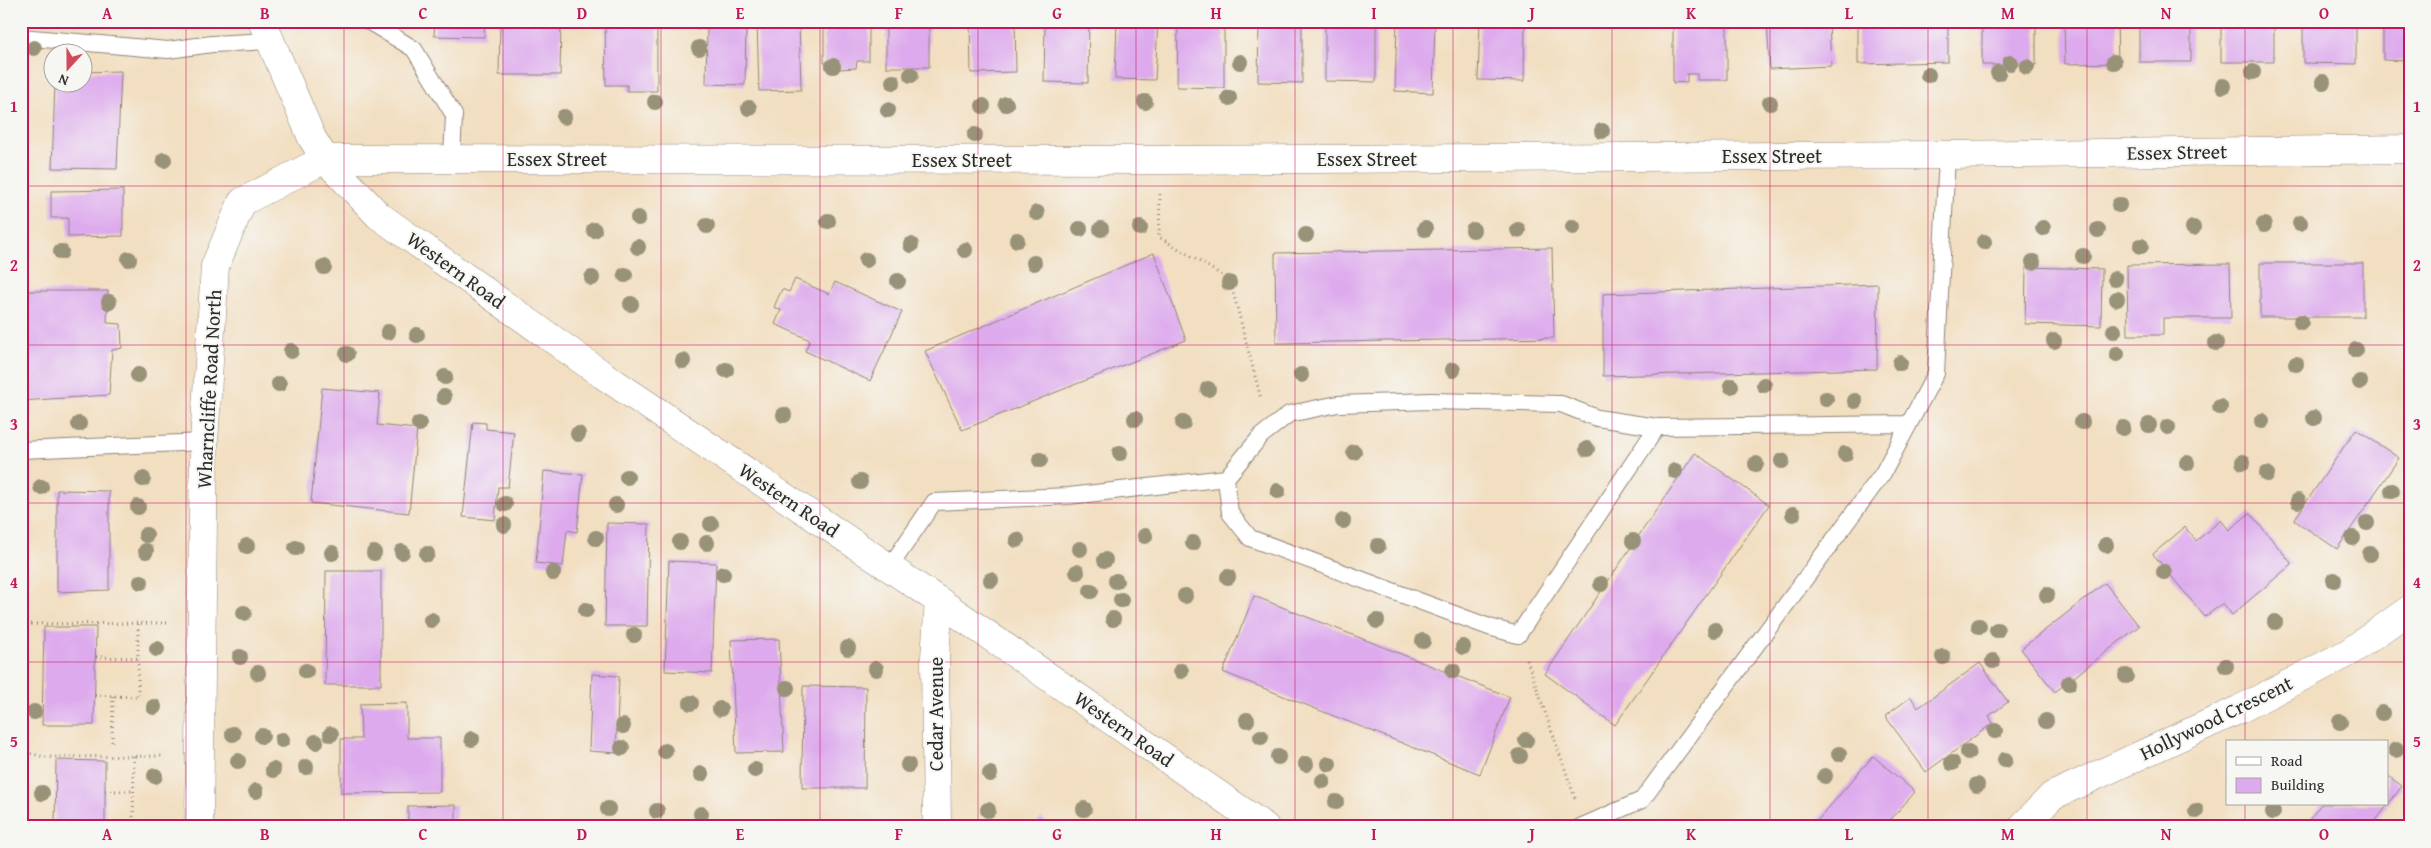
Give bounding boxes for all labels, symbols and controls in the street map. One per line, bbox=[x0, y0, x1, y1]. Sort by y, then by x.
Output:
text: A bbox=[102, 1, 113, 25]
text: B bbox=[260, 1, 270, 25]
text: C bbox=[418, 1, 428, 25]
text: D bbox=[577, 1, 587, 25]
text: E bbox=[736, 1, 745, 25]
text: F bbox=[895, 1, 903, 25]
text: G bbox=[1052, 1, 1062, 25]
text: H bbox=[1210, 1, 1222, 25]
text: I bbox=[1371, 1, 1377, 25]
text: J bbox=[1526, 1, 1535, 25]
text: K bbox=[1686, 1, 1697, 25]
text: L bbox=[1845, 1, 1854, 25]
text: M bbox=[2001, 1, 2015, 25]
text: N bbox=[2161, 1, 2172, 25]
text: O bbox=[2319, 1, 2329, 25]
north arrow bbox=[42, 42, 92, 92]
text: N bbox=[55, 69, 71, 91]
text: 1 bbox=[10, 94, 18, 118]
text: 1 bbox=[2413, 94, 2421, 118]
street label: Essex Street bbox=[2127, 136, 2227, 167]
street label: Essex Street bbox=[1722, 141, 1822, 170]
street label: Essex Street bbox=[507, 144, 607, 173]
street label: Essex Street bbox=[1317, 144, 1417, 173]
street label: Essex Street bbox=[912, 145, 1012, 174]
street label: Western Road bbox=[401, 224, 512, 316]
text: 2 bbox=[10, 253, 18, 277]
text: 2 bbox=[2413, 253, 2421, 277]
street label: Wharncliffe Road North bbox=[189, 289, 228, 489]
text: 3 bbox=[10, 412, 18, 436]
text: 3 bbox=[2413, 412, 2421, 436]
street label: Western Road bbox=[733, 455, 846, 544]
text: 4 bbox=[10, 570, 18, 594]
text: 4 bbox=[2413, 570, 2421, 594]
street label: Cedar Avenue bbox=[921, 657, 950, 771]
street label: Hollywood Crescent bbox=[2134, 668, 2297, 767]
street label: Western Road bbox=[1069, 684, 1180, 774]
text: 5 bbox=[10, 729, 18, 753]
text: 5 bbox=[2413, 729, 2421, 753]
legend bbox=[2226, 740, 2388, 806]
text: Road bbox=[2271, 750, 2302, 771]
text: Building bbox=[2271, 774, 2325, 795]
text: A bbox=[102, 822, 113, 846]
text: B bbox=[260, 822, 270, 846]
text: C bbox=[418, 822, 428, 846]
text: D bbox=[577, 822, 587, 846]
text: E bbox=[736, 822, 745, 846]
text: F bbox=[895, 822, 903, 846]
text: G bbox=[1052, 822, 1062, 846]
text: H bbox=[1210, 822, 1222, 846]
text: I bbox=[1371, 822, 1377, 846]
text: J bbox=[1526, 822, 1535, 846]
text: K bbox=[1686, 822, 1697, 846]
text: L bbox=[1845, 822, 1854, 846]
text: M bbox=[2001, 822, 2015, 846]
text: N bbox=[2161, 822, 2172, 846]
text: O bbox=[2319, 822, 2329, 846]

